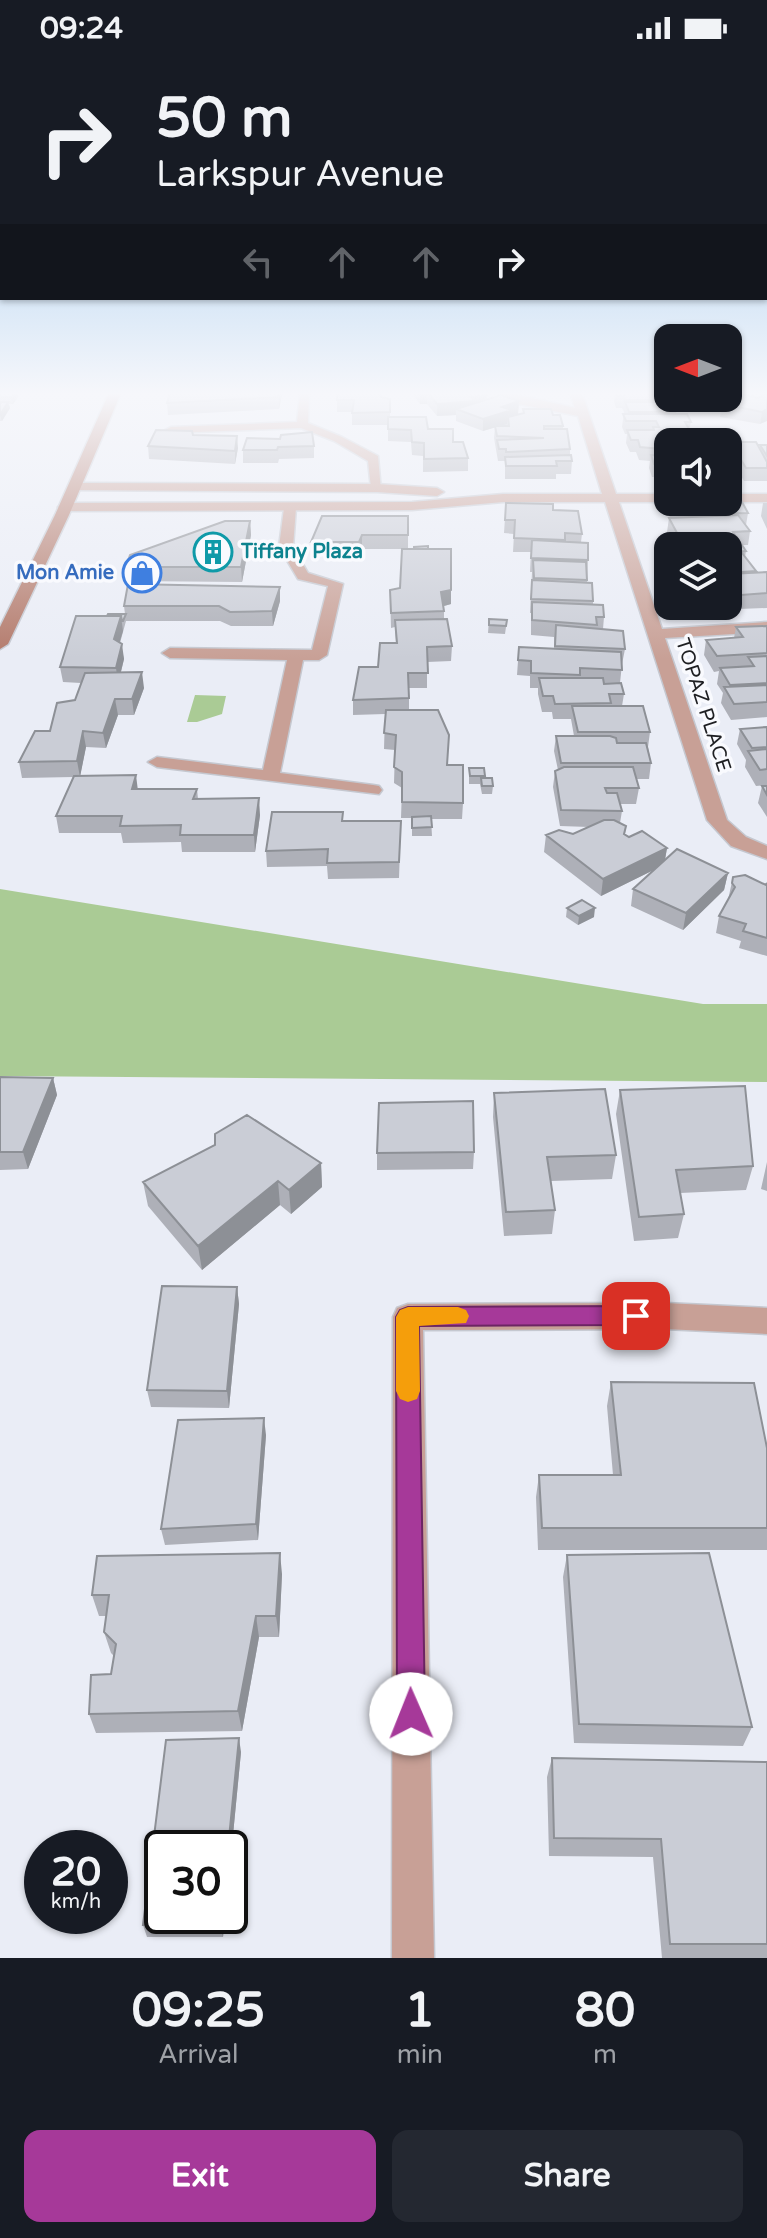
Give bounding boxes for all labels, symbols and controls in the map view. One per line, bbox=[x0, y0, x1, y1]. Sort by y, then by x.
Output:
text: 09:24 bbox=[40, 10, 123, 47]
text: 50 m bbox=[156, 85, 292, 152]
icon: right bbox=[24, 88, 128, 192]
text: Larkspur Avenue bbox=[156, 153, 444, 196]
icon: left bbox=[236, 240, 280, 284]
icon: ahead bbox=[320, 240, 364, 284]
icon: ahead bbox=[404, 240, 448, 284]
icon: right bbox=[488, 240, 532, 284]
north arrow bbox=[654, 324, 742, 412]
map controls bbox=[654, 324, 742, 620]
button: sound bbox=[654, 428, 742, 516]
building icon: Tiffany Plaza bbox=[192, 531, 234, 573]
button: layers bbox=[654, 532, 742, 620]
place label: Tiffany Plaza bbox=[240, 540, 363, 564]
shop icon: Mon Amie bbox=[121, 552, 163, 594]
place label: Mon Amie bbox=[16, 561, 114, 585]
street label: TOPAZ PLACE bbox=[670, 635, 736, 775]
pin bbox=[602, 1282, 670, 1350]
icon: arrive bbox=[614, 1294, 658, 1338]
position arrow bbox=[369, 1672, 453, 1756]
speed limit sign: 30 bbox=[144, 1830, 248, 1934]
text: 20 bbox=[51, 1848, 101, 1896]
text: km/h bbox=[51, 1890, 101, 1914]
text: 09:25 bbox=[132, 1982, 265, 2040]
text: 1 bbox=[405, 1982, 435, 2040]
text: 80 bbox=[575, 1982, 635, 2040]
text: Arrival bbox=[158, 2039, 239, 2070]
text: min bbox=[397, 2039, 443, 2070]
text: m bbox=[593, 2039, 617, 2070]
button: Exit bbox=[24, 2130, 376, 2222]
button: Share bbox=[392, 2130, 743, 2222]

